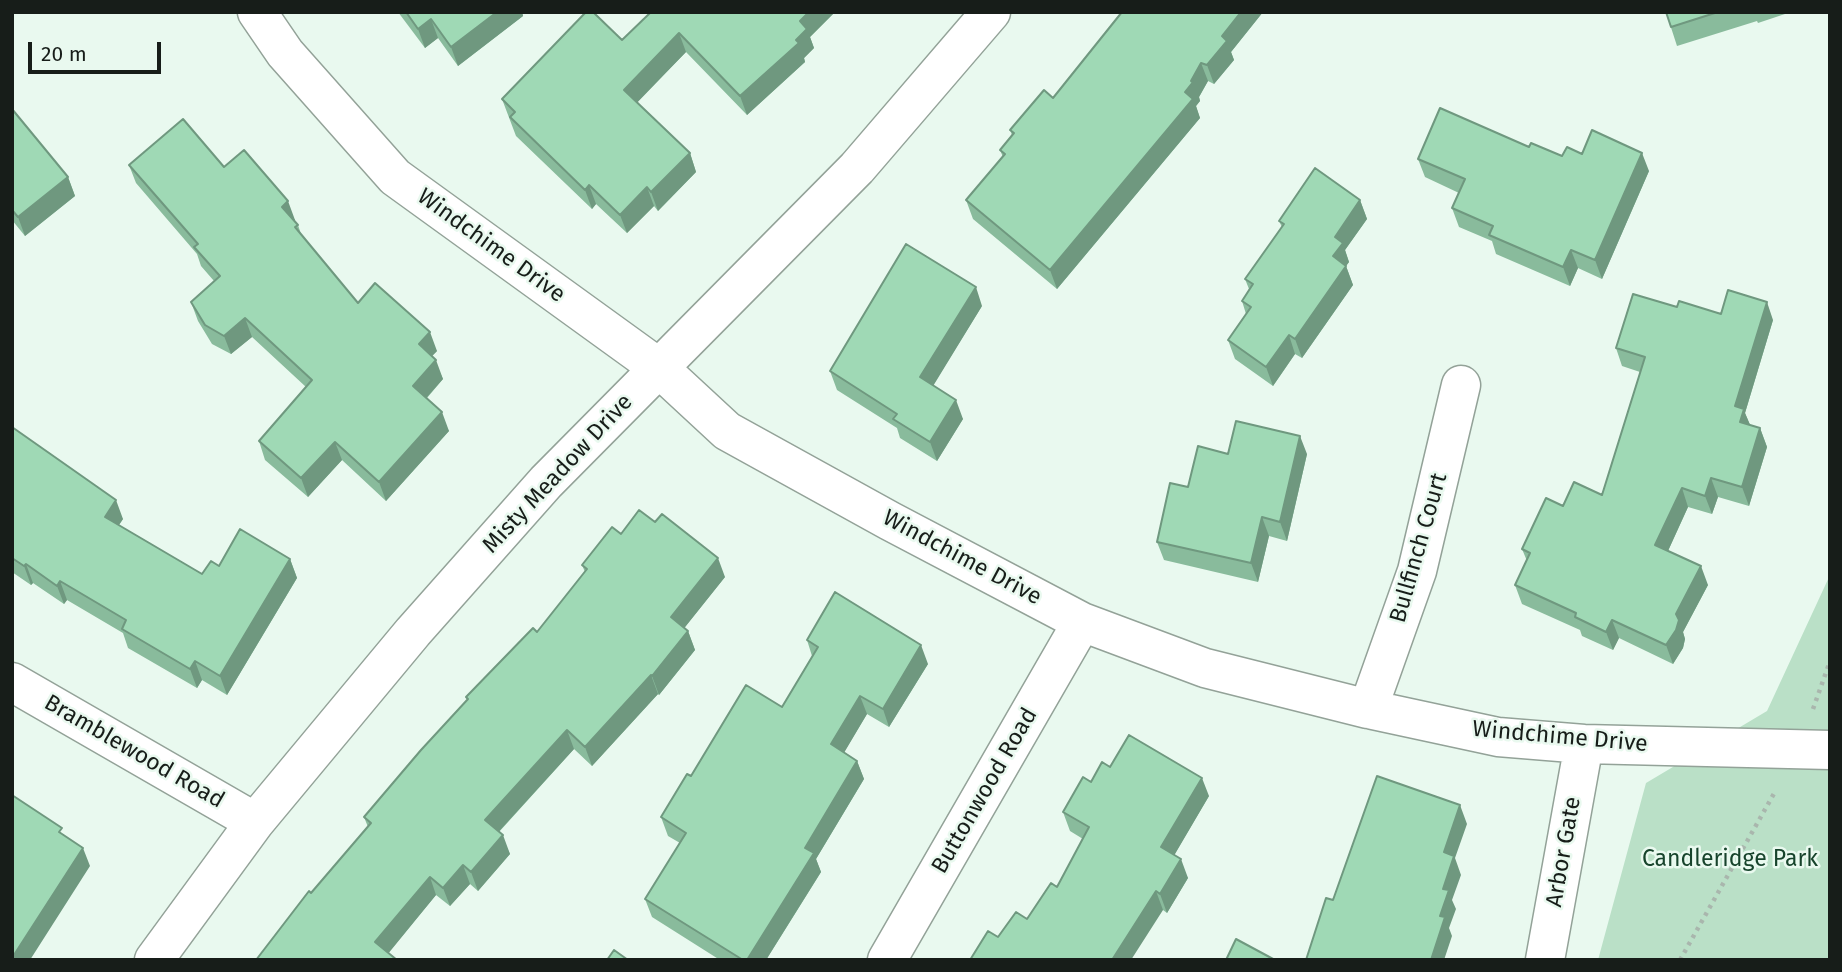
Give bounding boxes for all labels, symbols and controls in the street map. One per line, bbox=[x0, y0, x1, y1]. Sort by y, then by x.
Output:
scale bar bbox=[32, 28, 164, 72]
text: 20 m bbox=[41, 41, 87, 67]
street label: Windchime Drive bbox=[412, 183, 570, 309]
street label: Misty Meadow Drive bbox=[477, 389, 639, 559]
street label: Bullfinch Court bbox=[1384, 470, 1454, 626]
street label: Windchime Drive bbox=[878, 505, 1046, 611]
street label: Bramblewood Road bbox=[39, 689, 229, 815]
street label: Buttonwood Road bbox=[926, 703, 1044, 879]
street label: Windchime Drive bbox=[1471, 716, 1649, 758]
street label: Arbor Gate bbox=[1541, 795, 1587, 909]
park label: Candleridge Park bbox=[1642, 846, 1818, 874]

